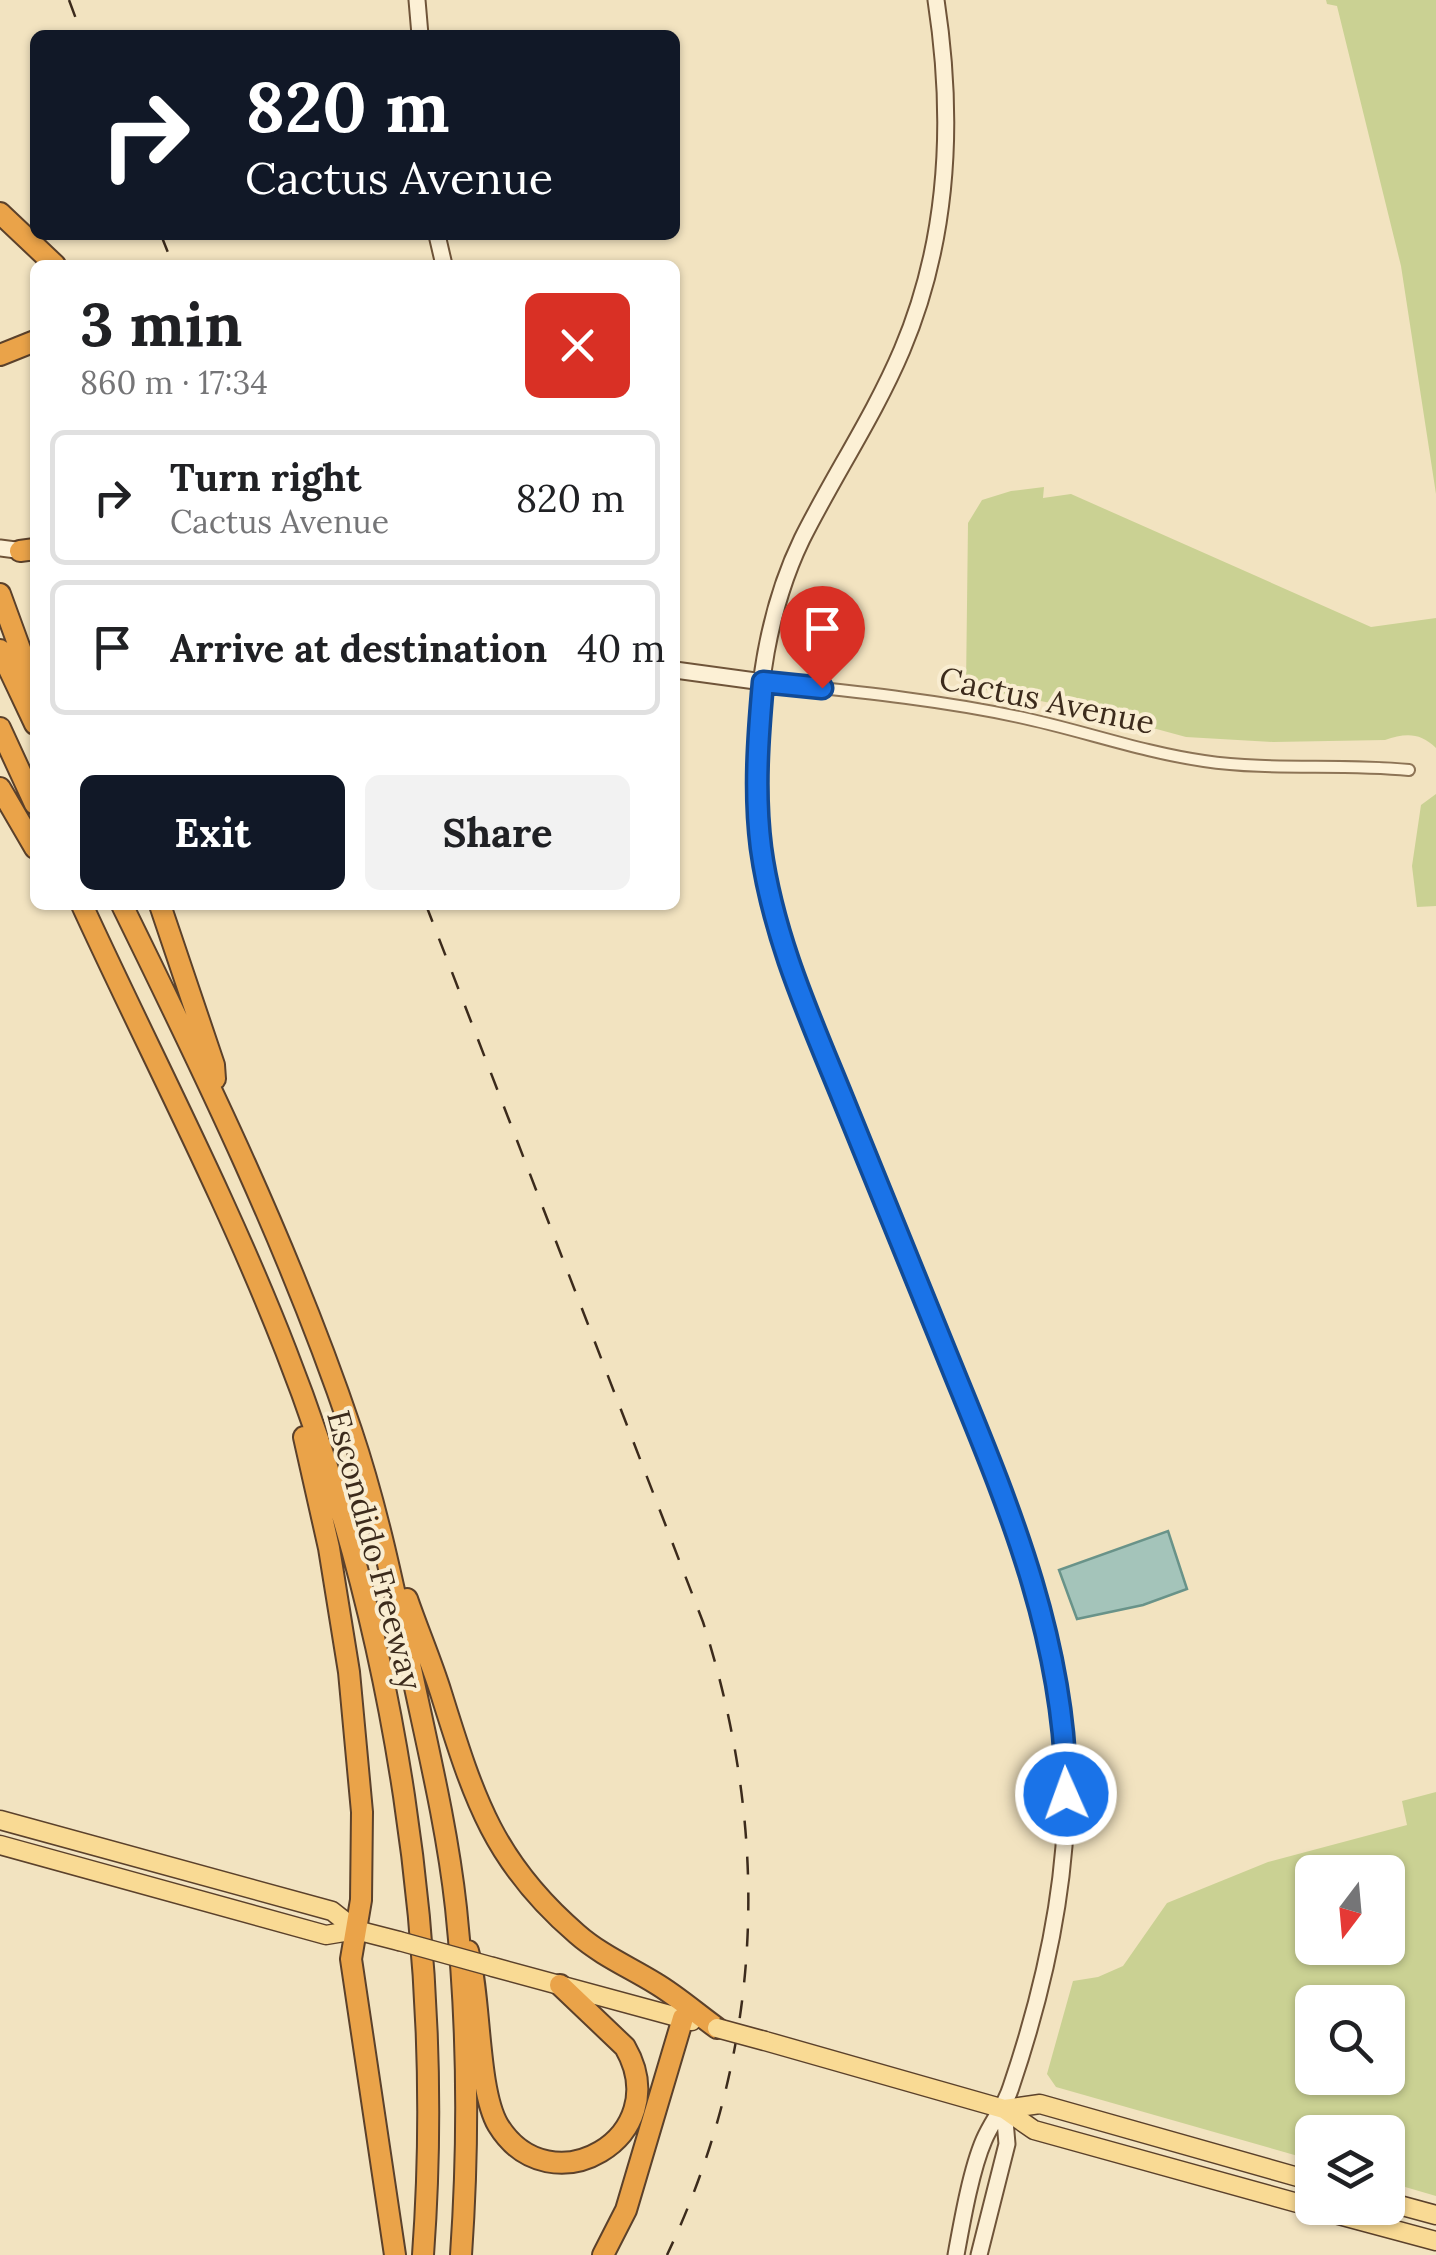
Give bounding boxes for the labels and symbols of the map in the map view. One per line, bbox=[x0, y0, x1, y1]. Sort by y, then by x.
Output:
pin bbox=[780, 586, 865, 689]
street label: Cactus Avenue bbox=[936, 657, 1158, 743]
street label: Escondido Freeway bbox=[318, 1406, 432, 1694]
position arrow bbox=[1014, 1742, 1118, 1846]
north arrow bbox=[1295, 1855, 1405, 1965]

